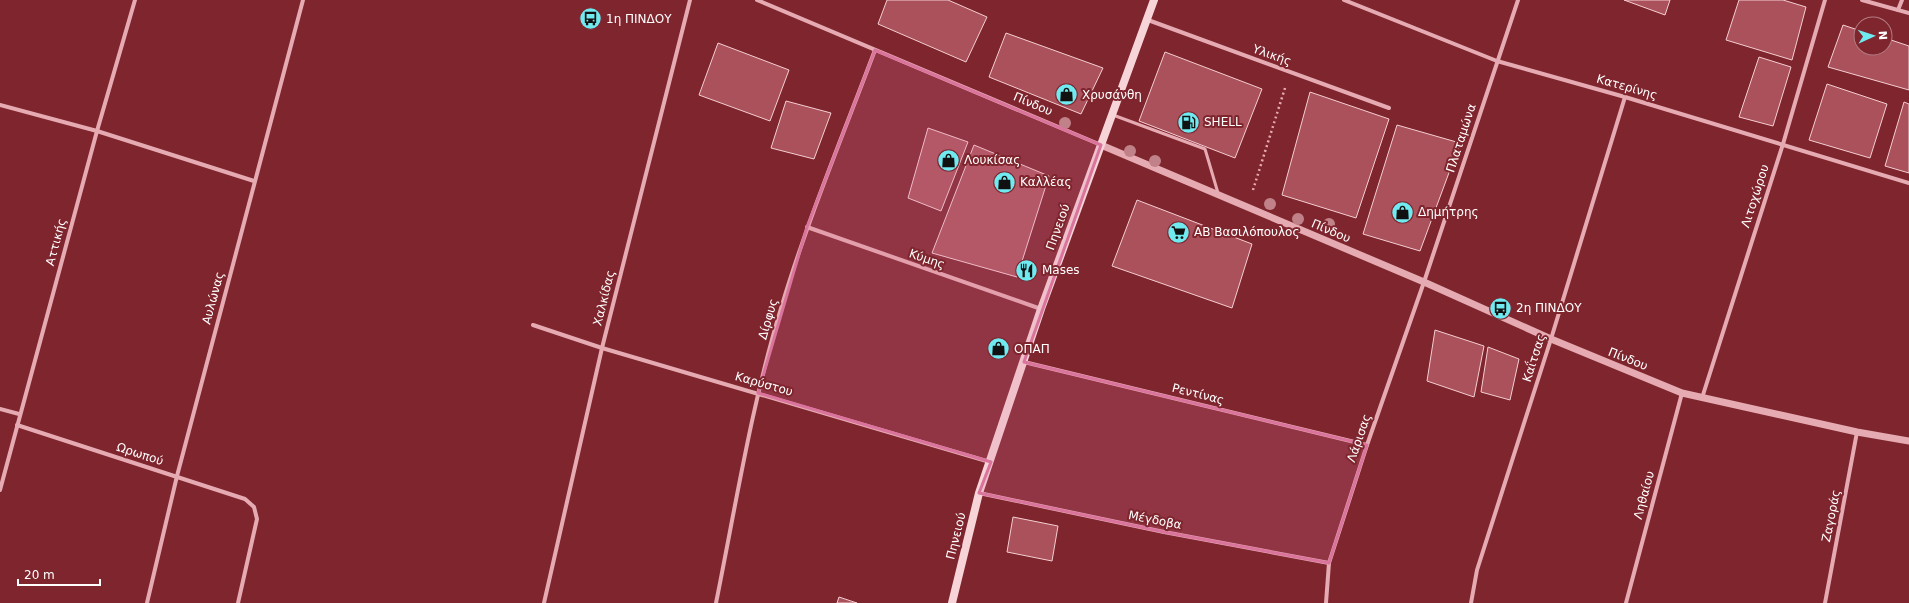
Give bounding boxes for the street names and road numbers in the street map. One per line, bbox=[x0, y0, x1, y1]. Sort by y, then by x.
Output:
street label: Υλικής bbox=[1250, 41, 1293, 68]
street label: Κατερίνης bbox=[1595, 72, 1659, 102]
street label: Πίνδου bbox=[1011, 89, 1055, 119]
street label: Πλαταμώνα bbox=[1443, 102, 1479, 174]
street label: Λιτοχώρου bbox=[1738, 163, 1772, 229]
street label: Πηνειού bbox=[1043, 202, 1073, 252]
street label: Πίνδου bbox=[1309, 216, 1353, 246]
street label: Αττικής bbox=[43, 217, 69, 267]
street label: Κύμης bbox=[907, 246, 947, 272]
street label: Χαλκίδας bbox=[590, 269, 618, 327]
street label: Αυλώνας bbox=[199, 270, 227, 326]
street label: Δίρφυς bbox=[756, 297, 780, 341]
street label: Καΐτσας bbox=[1519, 332, 1548, 384]
street label: Πίνδου bbox=[1606, 345, 1650, 373]
street label: Καρύστου bbox=[733, 369, 795, 399]
street label: Ρεντίνας bbox=[1170, 381, 1226, 407]
street label: Λάρισας bbox=[1344, 412, 1374, 464]
street label: Ωρωπού bbox=[115, 440, 165, 468]
street label: Ληθαίου bbox=[1631, 469, 1657, 521]
street label: Ζαγοράς bbox=[1819, 489, 1843, 543]
street label: Μέγδοβα bbox=[1127, 508, 1183, 532]
street label: Πηνειού bbox=[943, 511, 969, 561]

